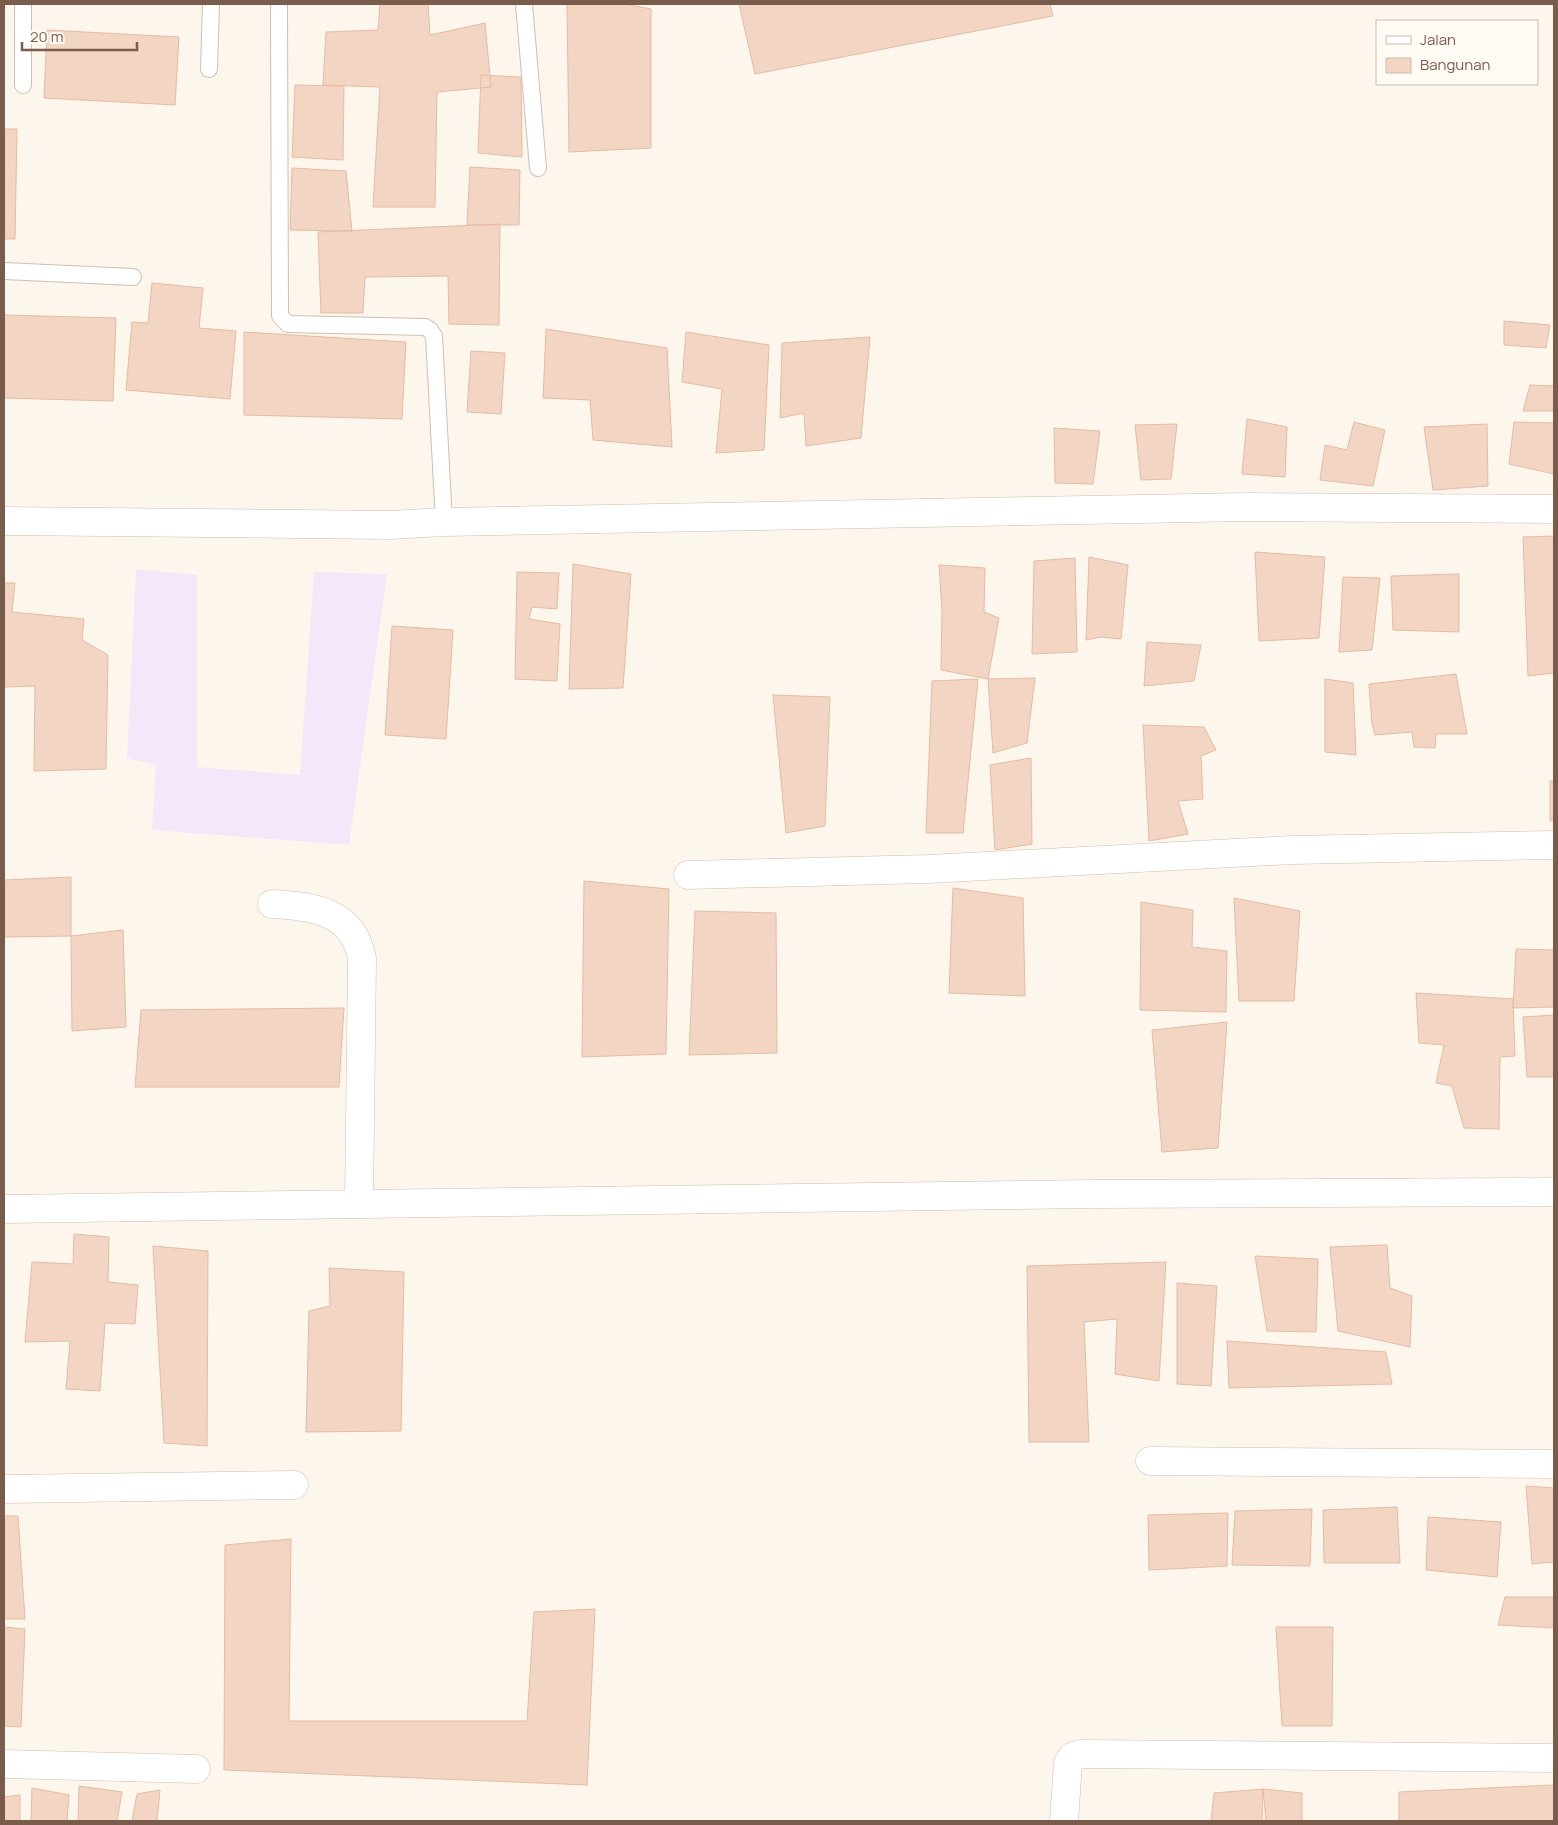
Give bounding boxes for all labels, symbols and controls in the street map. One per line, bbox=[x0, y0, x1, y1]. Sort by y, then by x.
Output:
scale bar bbox=[22, 20, 138, 52]
legend bbox=[1376, 20, 1538, 85]
text: 20 m bbox=[30, 26, 63, 47]
text: Jalan bbox=[1420, 29, 1456, 50]
text: Bangunan bbox=[1420, 54, 1490, 75]

